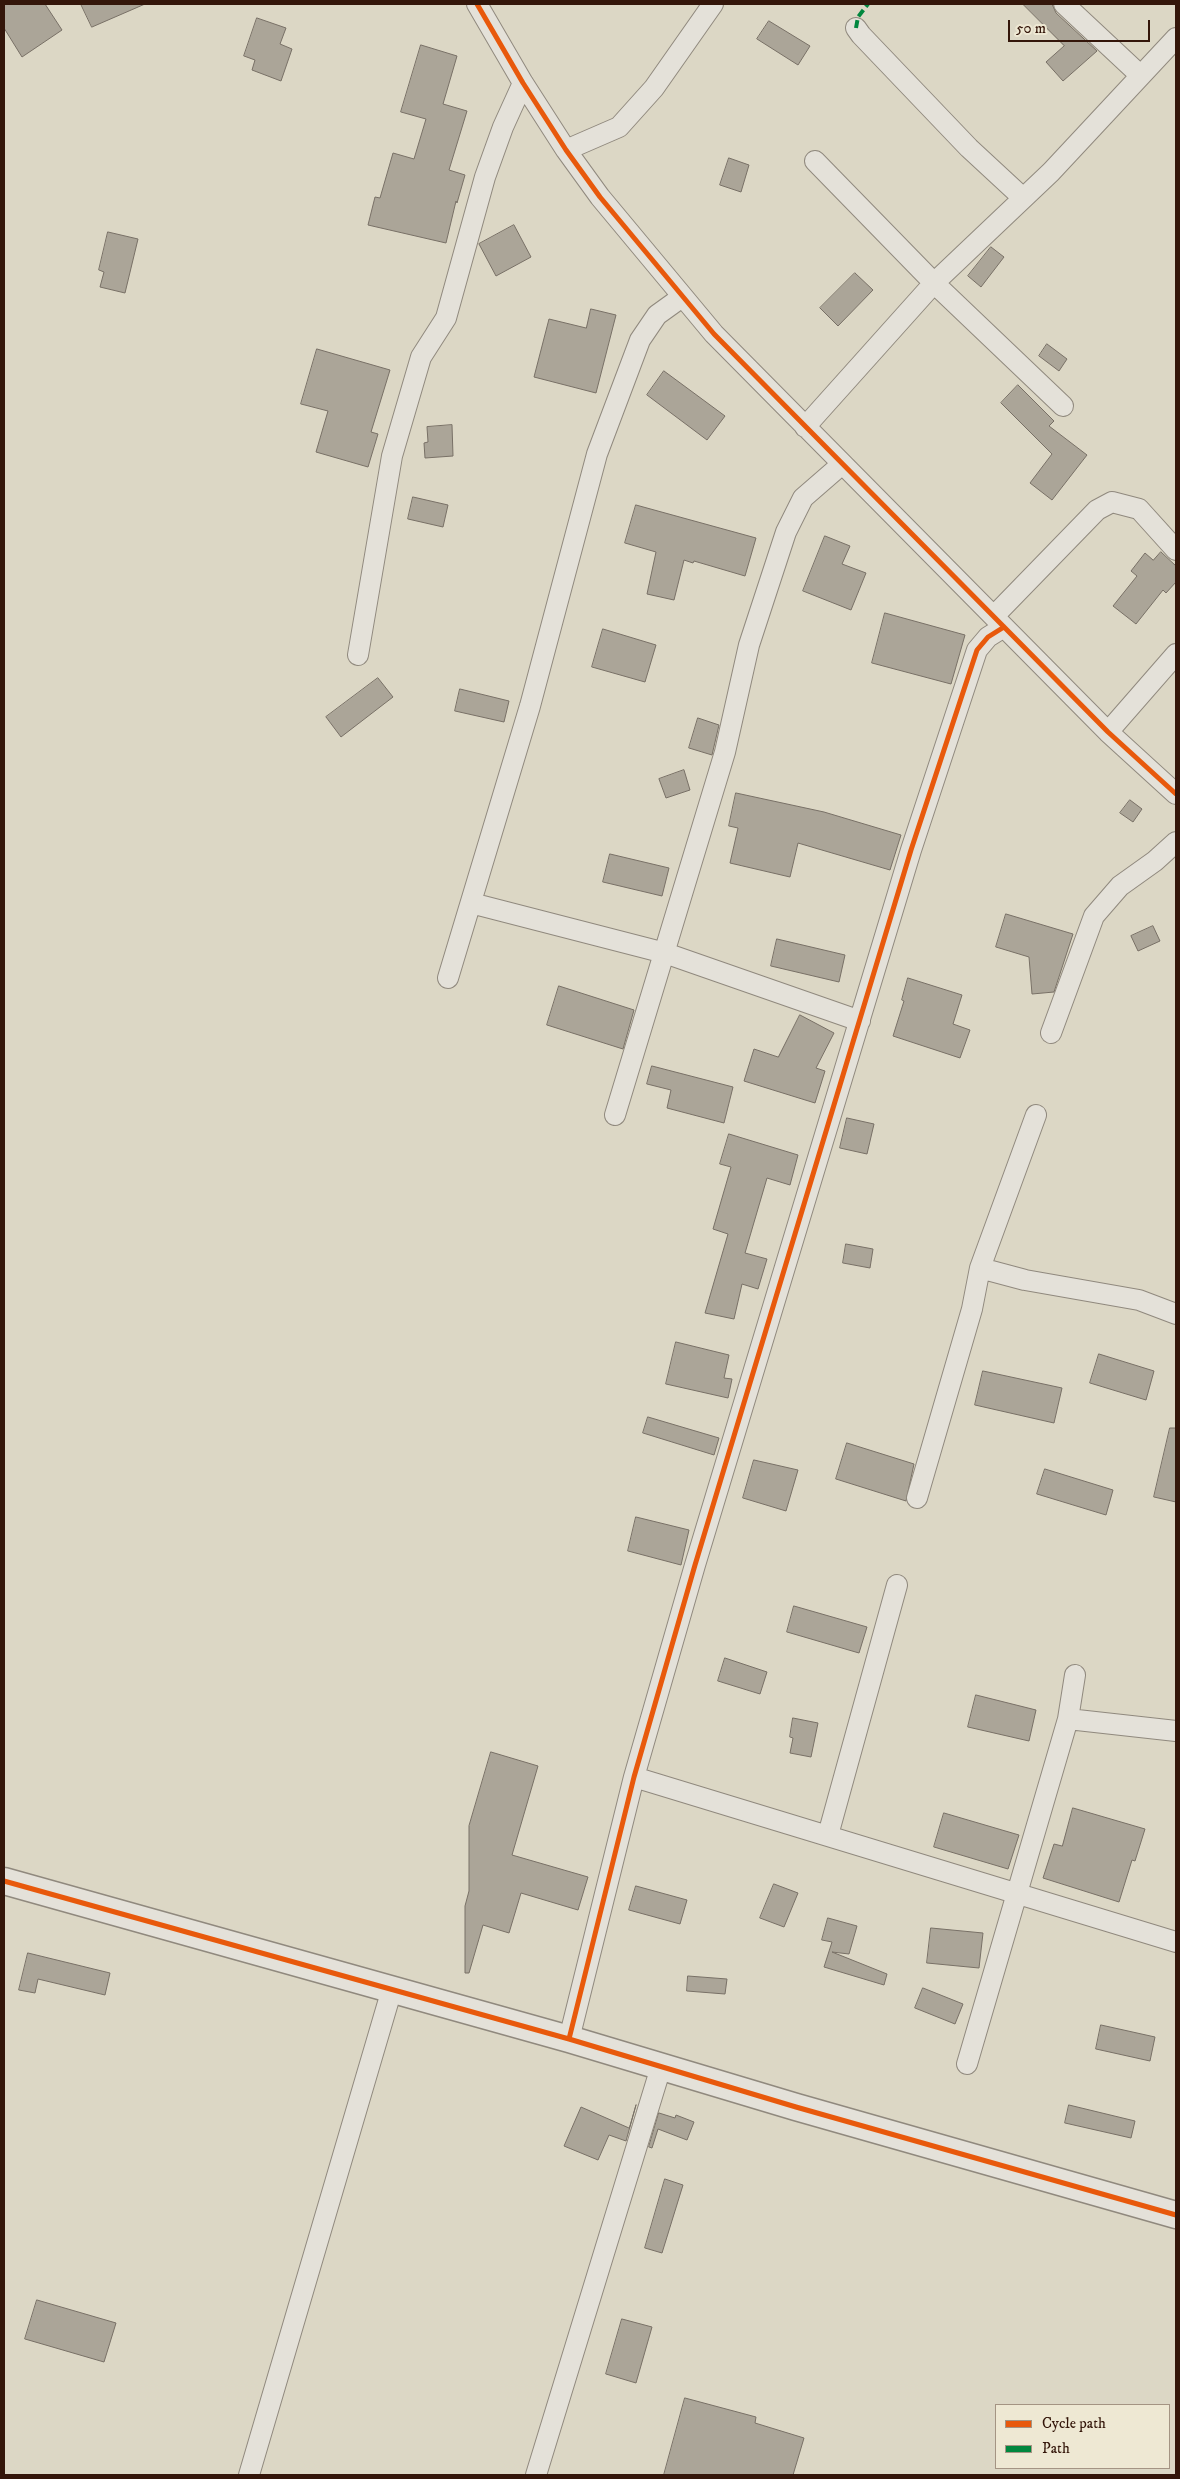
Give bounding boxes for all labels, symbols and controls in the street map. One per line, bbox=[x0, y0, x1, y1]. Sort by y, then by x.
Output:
scale bar bbox=[1010, 10, 1152, 42]
text: 50 m bbox=[1016, 19, 1046, 38]
legend bbox=[995, 2404, 1170, 2469]
text: Cycle path bbox=[1042, 2414, 1106, 2433]
text: Path bbox=[1042, 2439, 1070, 2458]

